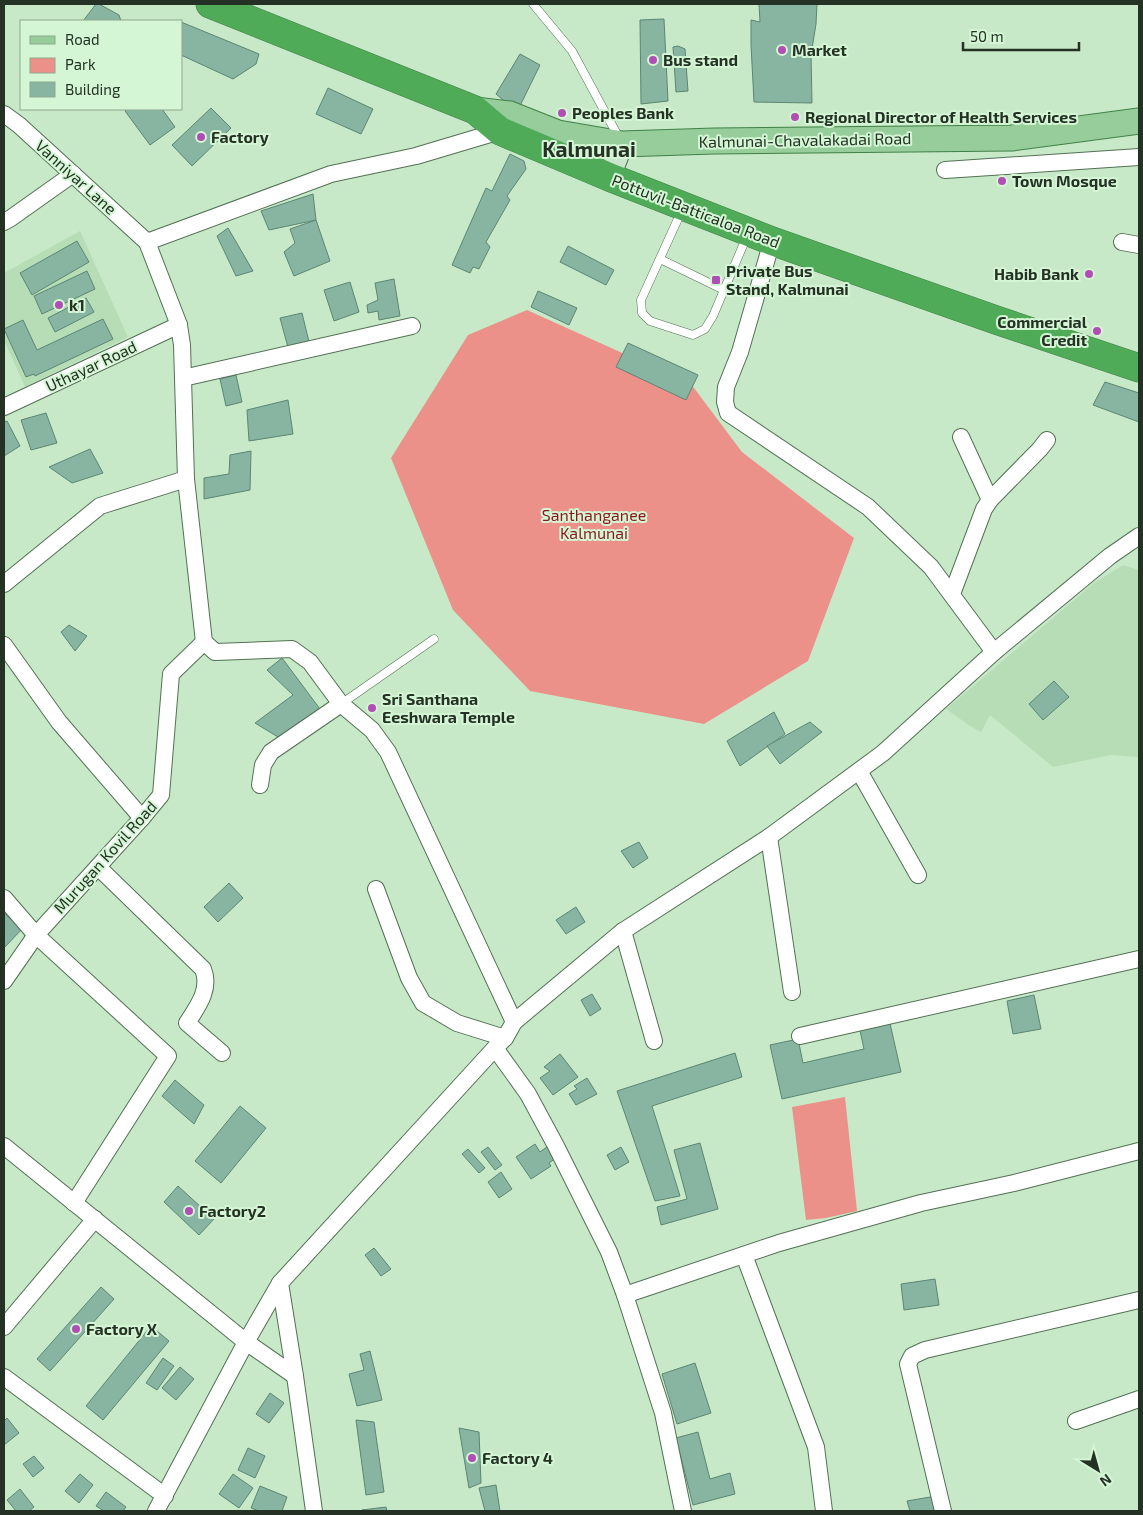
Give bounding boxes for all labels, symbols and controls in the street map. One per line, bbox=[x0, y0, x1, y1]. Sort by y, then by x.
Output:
legend bbox=[20, 20, 182, 110]
scale bar bbox=[963, 20, 1079, 52]
text: 50 m bbox=[970, 27, 1004, 45]
text: Road bbox=[65, 30, 100, 48]
place label: Market bbox=[792, 40, 847, 59]
marker: Market bbox=[776, 44, 788, 56]
place label: Bus stand bbox=[663, 50, 738, 69]
marker: Bus stand bbox=[647, 54, 659, 66]
text: Park bbox=[65, 55, 96, 73]
text: Building bbox=[65, 80, 121, 98]
place label: Peoples Bank bbox=[572, 103, 674, 122]
marker: Peoples Bank bbox=[556, 107, 568, 119]
place label: Regional Director of Health Services bbox=[805, 107, 1077, 126]
marker: Regional Director of Health Services bbox=[789, 111, 801, 123]
place label: Factory bbox=[211, 127, 269, 147]
street label: Kalmunai-Chavalakadai Road bbox=[699, 128, 911, 151]
marker: Factory bbox=[195, 131, 207, 143]
street label: Vanniyar Lane bbox=[32, 135, 121, 218]
district label: Kalmunai bbox=[542, 136, 636, 161]
street label: Pottuvil-Batticaloa Road bbox=[610, 170, 783, 251]
place label: Town Mosque bbox=[1012, 171, 1117, 190]
marker: Town Mosque bbox=[996, 175, 1008, 187]
place label: Private Bus Stand, Kalmunai bbox=[726, 261, 849, 298]
place label: Habib Bank bbox=[994, 264, 1079, 283]
marker: Habib Bank bbox=[1083, 268, 1095, 280]
marker: Private Bus Stand, Kalmunai bbox=[710, 274, 722, 286]
place label: k1 bbox=[69, 295, 85, 314]
marker: k1 bbox=[53, 299, 65, 311]
place label: Commercial Credit bbox=[997, 312, 1088, 349]
marker: Commercial Credit bbox=[1091, 325, 1103, 337]
street label: Uthayar Road bbox=[42, 336, 139, 395]
park label: Santhanganee Kalmunai bbox=[542, 505, 646, 542]
place label: Sri Santhana Eeshwara Temple bbox=[382, 689, 515, 726]
marker: Sri Santhana Eeshwara Temple bbox=[366, 702, 378, 714]
street label: Murugan Kovil Road bbox=[49, 797, 160, 917]
place label: Factory2 bbox=[199, 1201, 266, 1221]
marker: Factory2 bbox=[183, 1205, 195, 1217]
place label: Factory X bbox=[86, 1319, 158, 1339]
marker: Factory X bbox=[70, 1323, 82, 1335]
north arrow bbox=[1073, 1445, 1123, 1495]
place label: Factory 4 bbox=[482, 1448, 553, 1468]
marker: Factory 4 bbox=[466, 1452, 478, 1464]
text: N bbox=[1097, 1471, 1115, 1491]

